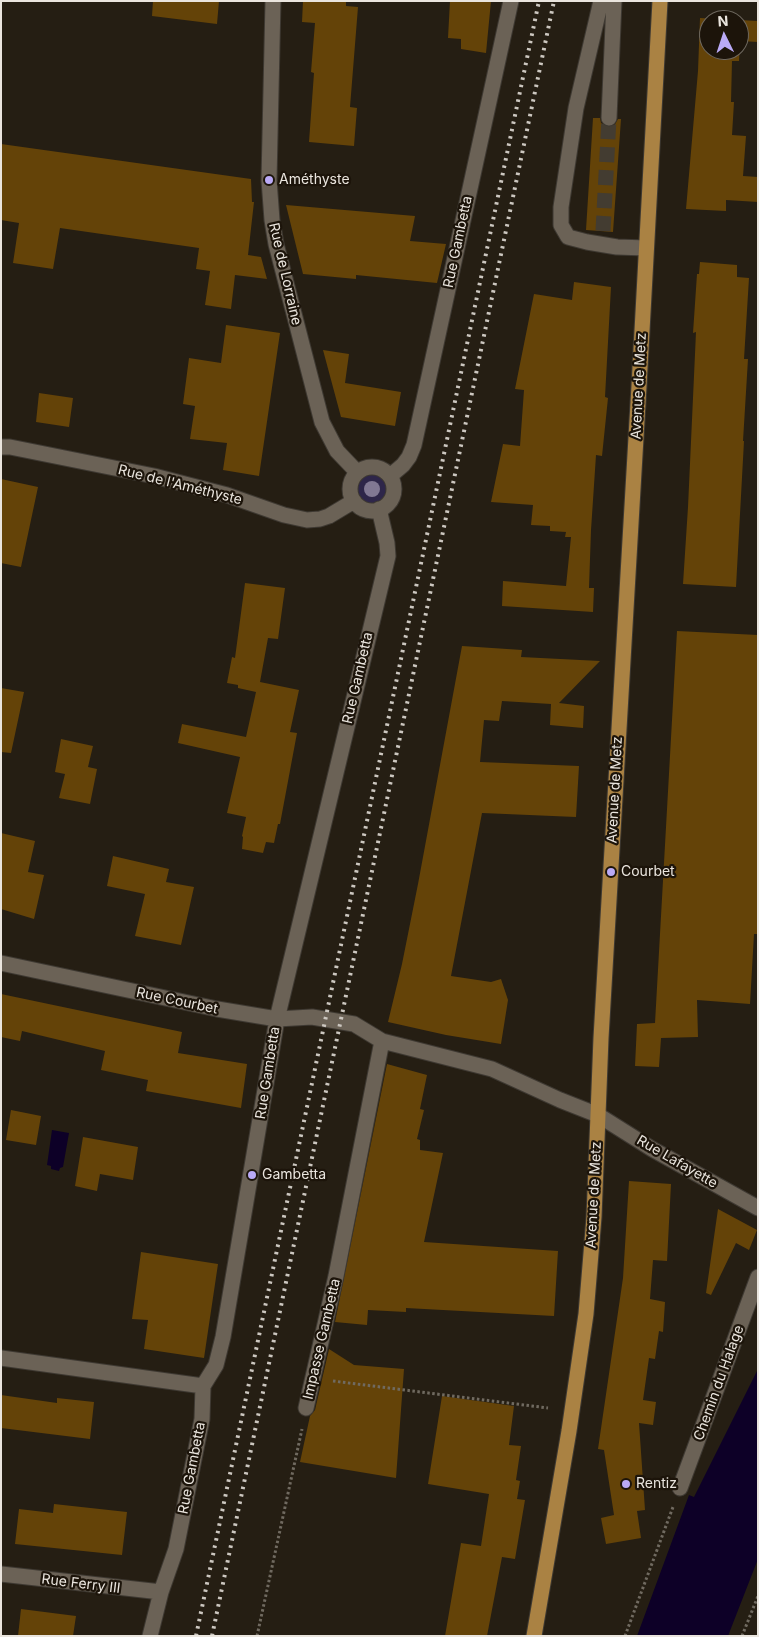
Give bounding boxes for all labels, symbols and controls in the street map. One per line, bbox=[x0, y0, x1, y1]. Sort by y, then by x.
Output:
north arrow bbox=[699, 10, 749, 60]
text: N bbox=[717, 12, 729, 29]
place label: Améthyste bbox=[279, 172, 350, 188]
marker: Améthyste bbox=[263, 174, 275, 186]
street label: Rue Gambetta bbox=[440, 195, 476, 289]
street label: Rue de Lorraine bbox=[265, 221, 305, 327]
street label: Avenue de Metz bbox=[628, 332, 650, 440]
street label: Rue de l'Améthyste bbox=[116, 461, 244, 509]
street label: Rue Gambetta bbox=[339, 631, 377, 725]
street label: Avenue de Metz bbox=[604, 736, 626, 844]
place label: Courbet bbox=[621, 864, 675, 880]
marker: Courbet bbox=[605, 866, 617, 878]
street label: Rue Courbet bbox=[135, 984, 219, 1018]
street label: Rue Gambetta bbox=[252, 1026, 284, 1120]
street label: Rue Lafayette bbox=[634, 1132, 720, 1192]
street label: Avenue de Metz bbox=[583, 1141, 605, 1249]
place label: Gambetta bbox=[262, 1167, 326, 1183]
marker: Gambetta bbox=[246, 1169, 258, 1181]
street label: Impasse Gambetta bbox=[300, 1277, 344, 1401]
street label: Chemin du Halage bbox=[690, 1323, 748, 1443]
street label: Rue Gambetta bbox=[175, 1421, 209, 1515]
place label: Rentiz bbox=[636, 1476, 677, 1492]
marker: Rentiz bbox=[620, 1478, 632, 1490]
street label: Rue Ferry III bbox=[41, 1571, 121, 1597]

